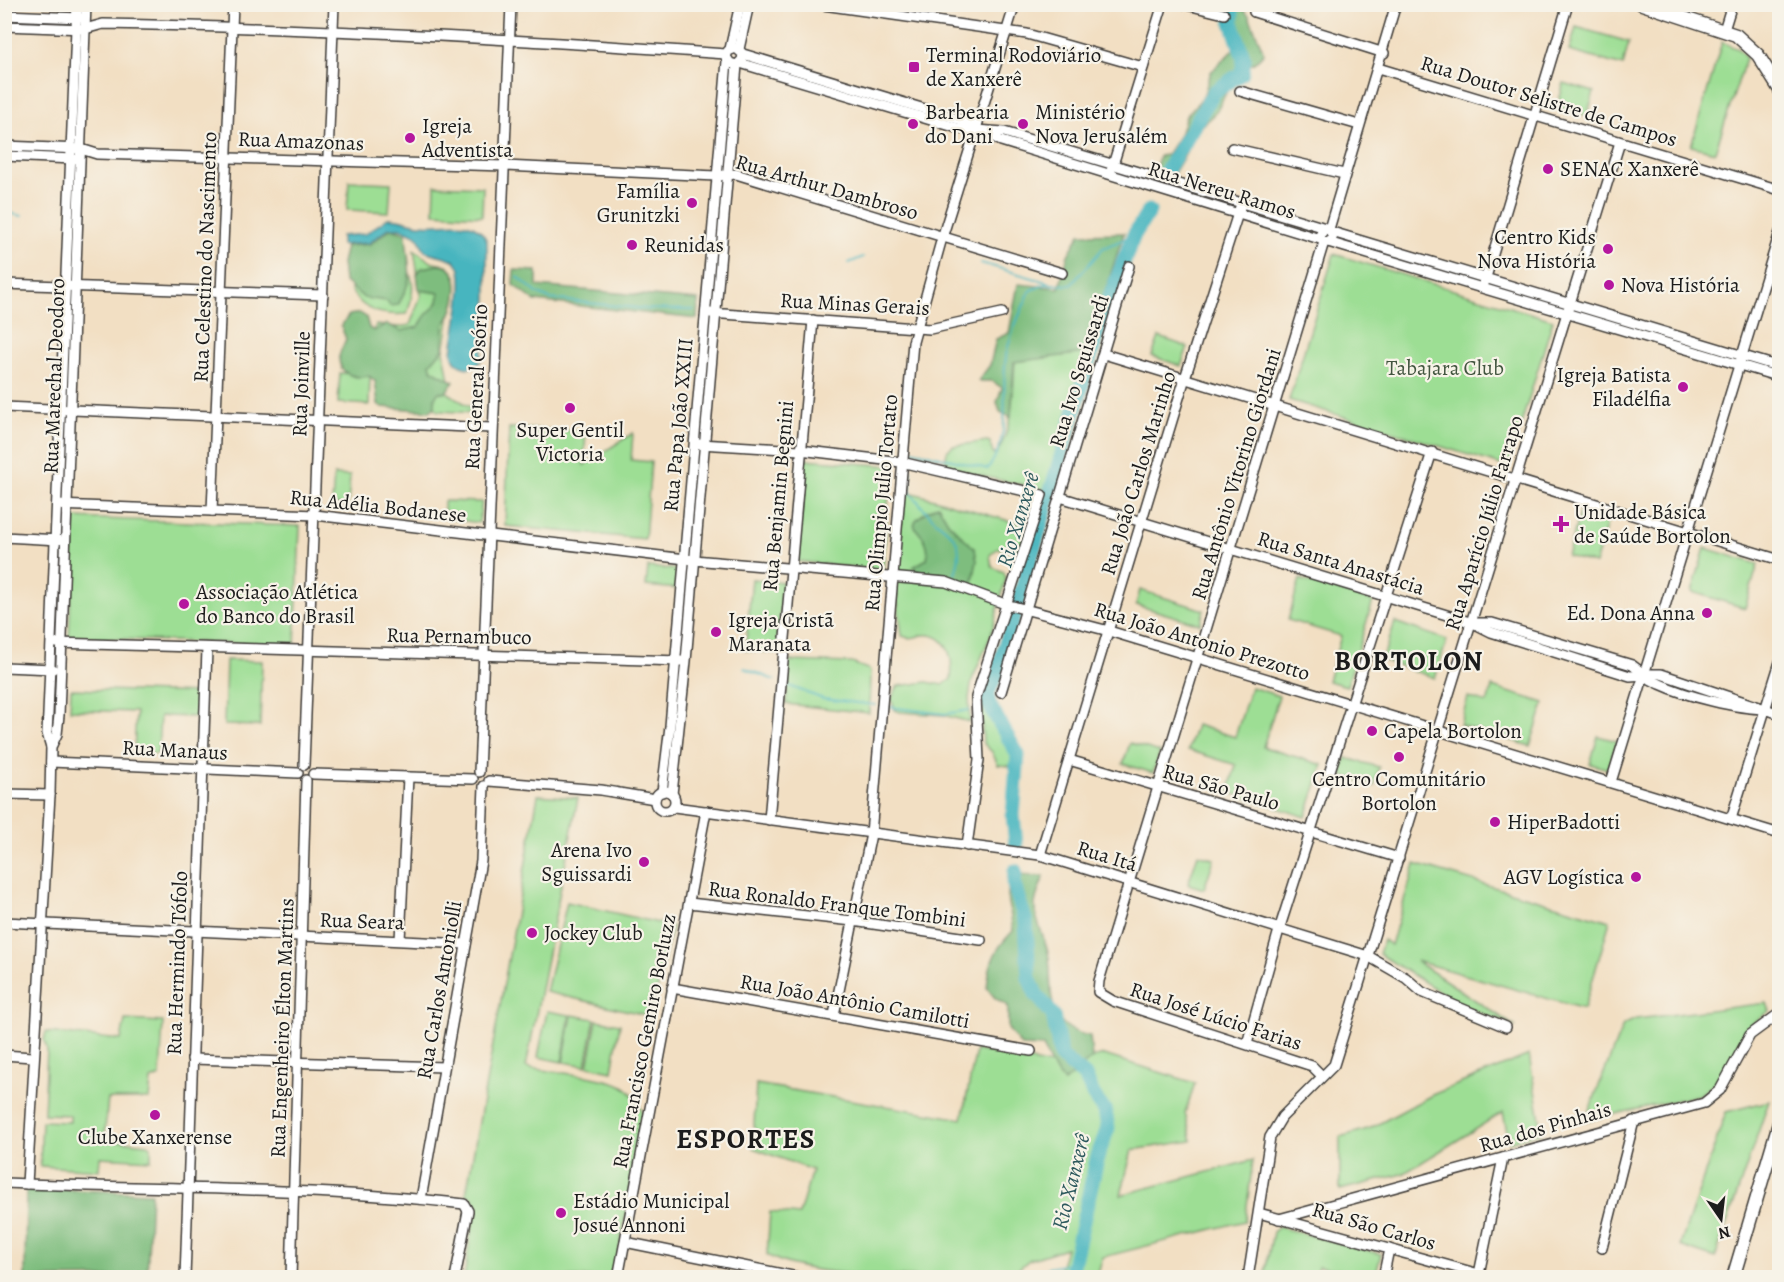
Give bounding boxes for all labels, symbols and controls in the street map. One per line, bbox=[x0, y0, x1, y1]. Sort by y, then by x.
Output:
place label: Terminal Rodoviário de Xanxerê bbox=[926, 41, 1101, 93]
street label: Rua Doutor Selistre de Campos bbox=[1417, 49, 1681, 153]
marker: Terminal Rodoviário de Xanxerê bbox=[907, 60, 921, 74]
place label: Barbearia do Dani bbox=[925, 98, 1009, 150]
place label: Ministério Nova Jerusalém bbox=[1035, 98, 1168, 150]
place label: Igreja Adventista bbox=[421, 112, 513, 164]
marker: Barbearia do Dani bbox=[906, 117, 920, 131]
marker: Ministério Nova Jerusalém bbox=[1016, 117, 1030, 131]
street label: Rua Amazonas bbox=[237, 125, 365, 157]
street label: Rua Celestino do Nascimento bbox=[187, 131, 223, 383]
marker: Igreja Adventista bbox=[403, 131, 417, 145]
street label: Rua Arthur Dambroso bbox=[732, 147, 922, 227]
street label: Rua Nereu Ramos bbox=[1145, 154, 1299, 226]
place label: SENAC Xanxerê bbox=[1560, 155, 1699, 183]
marker: SENAC Xanxerê bbox=[1541, 162, 1555, 176]
place label: Família Grunitzki bbox=[597, 177, 680, 229]
marker: Família Grunitzki bbox=[685, 196, 699, 210]
place label: Centro Kids Nova História bbox=[1477, 223, 1596, 275]
place label: Reunidas bbox=[644, 231, 724, 259]
marker: Reunidas bbox=[625, 238, 639, 252]
marker: Centro Kids Nova História bbox=[1601, 242, 1615, 256]
place label: Nova História bbox=[1621, 271, 1740, 299]
street label: Rua Marechal Deodoro bbox=[37, 278, 71, 474]
marker: Nova História bbox=[1602, 278, 1616, 292]
street label: Rua Minas Gerais bbox=[779, 286, 931, 322]
street label: Rua Ivo Sguissardi bbox=[1042, 291, 1116, 451]
street label: Rua General Osório bbox=[458, 303, 494, 471]
street label: Rua Joinville bbox=[285, 331, 317, 437]
street label: Rua Papa João XXIII bbox=[656, 337, 700, 513]
street label: Rua Antônio Vitorino Giordani bbox=[1184, 345, 1288, 603]
park label: Tabajara Club bbox=[1386, 354, 1504, 382]
place label: Igreja Batista Filadélfia bbox=[1557, 361, 1671, 413]
street label: Rua João Carlos Marinho bbox=[1094, 368, 1182, 578]
marker: Igreja Batista Filadélfia bbox=[1676, 380, 1690, 394]
street label: Rua Olimpio Julio Tortato bbox=[858, 393, 904, 613]
street label: Rua Benjamin Begnini bbox=[756, 399, 800, 593]
marker: Super Gentil Victoria bbox=[563, 401, 577, 415]
street label: Rua Aparício Júlio Farrapo bbox=[1438, 412, 1530, 634]
place label: Super Gentil Victoria bbox=[516, 416, 624, 468]
water label: Rio Xanxerê bbox=[989, 468, 1047, 571]
street label: Rua Adélia Bodanese bbox=[288, 483, 468, 529]
place label: Unidade Básica de Saúde Bortolon bbox=[1574, 498, 1731, 550]
marker: Unidade Básica de Saúde Bortolon bbox=[1552, 515, 1570, 533]
street label: Rua Santa Anastácia bbox=[1254, 524, 1428, 602]
place label: Associação Atlética do Banco do Brasil bbox=[195, 578, 359, 630]
street label: Rua João Antonio Prezotto bbox=[1091, 595, 1313, 687]
marker: Associação Atlética do Banco do Brasil bbox=[177, 597, 191, 611]
place label: Ed. Dona Anna bbox=[1566, 599, 1695, 627]
place label: Igreja Cristã Maranata bbox=[728, 606, 834, 658]
marker: Ed. Dona Anna bbox=[1700, 606, 1714, 620]
street label: Rua Pernambuco bbox=[386, 621, 532, 651]
marker: Igreja Cristã Maranata bbox=[709, 625, 723, 639]
district label: BORTOLON bbox=[1334, 643, 1484, 679]
place label: Capela Bortolon bbox=[1384, 717, 1522, 745]
marker: Capela Bortolon bbox=[1365, 724, 1379, 738]
street label: Rua Manaus bbox=[121, 733, 229, 767]
marker: Centro Comunitário Bortolon bbox=[1392, 750, 1406, 764]
street label: Rua São Paulo bbox=[1159, 757, 1283, 817]
place label: Centro Comunitário Bortolon bbox=[1312, 765, 1486, 817]
place label: HiperBadotti bbox=[1507, 808, 1620, 836]
marker: HiperBadotti bbox=[1488, 815, 1502, 829]
street label: Rua Itá bbox=[1073, 834, 1141, 878]
place label: Arena Ivo Sguissardi bbox=[541, 836, 632, 888]
marker: Arena Ivo Sguissardi bbox=[637, 855, 651, 869]
place label: AGV Logística bbox=[1503, 863, 1624, 891]
street label: Rua Hermindo Tófolo bbox=[160, 870, 194, 1056]
marker: AGV Logística bbox=[1629, 870, 1643, 884]
street label: Rua Ronaldo Franque Tombini bbox=[706, 874, 968, 934]
street label: Rua Engenheiro Élton Martins bbox=[263, 898, 301, 1158]
street label: Rua Carlos Antoniolli bbox=[409, 898, 469, 1082]
street label: Rua Seara bbox=[319, 906, 405, 936]
street label: Rua Francisco Gemiro Borluzz bbox=[606, 911, 682, 1171]
place label: Jockey Club bbox=[544, 919, 643, 947]
marker: Jockey Club bbox=[525, 926, 539, 940]
street label: Rua João Antônio Camilotti bbox=[738, 967, 972, 1035]
street label: Rua José Lúcio Farias bbox=[1126, 975, 1306, 1057]
street label: Rua dos Pinhais bbox=[1476, 1095, 1614, 1159]
marker: Clube Xanxerense bbox=[148, 1108, 162, 1122]
district label: ESPORTES bbox=[676, 1121, 816, 1157]
place label: Clube Xanxerense bbox=[78, 1123, 232, 1151]
water label: Rio Xanxerê bbox=[1045, 1130, 1098, 1233]
place label: Estádio Municipal Josué Annoni bbox=[573, 1187, 729, 1239]
north arrow bbox=[1691, 1189, 1751, 1249]
street label: Rua São Carlos bbox=[1309, 1195, 1439, 1257]
marker: Estádio Municipal Josué Annoni bbox=[554, 1206, 568, 1220]
text: N bbox=[1716, 1221, 1733, 1245]

